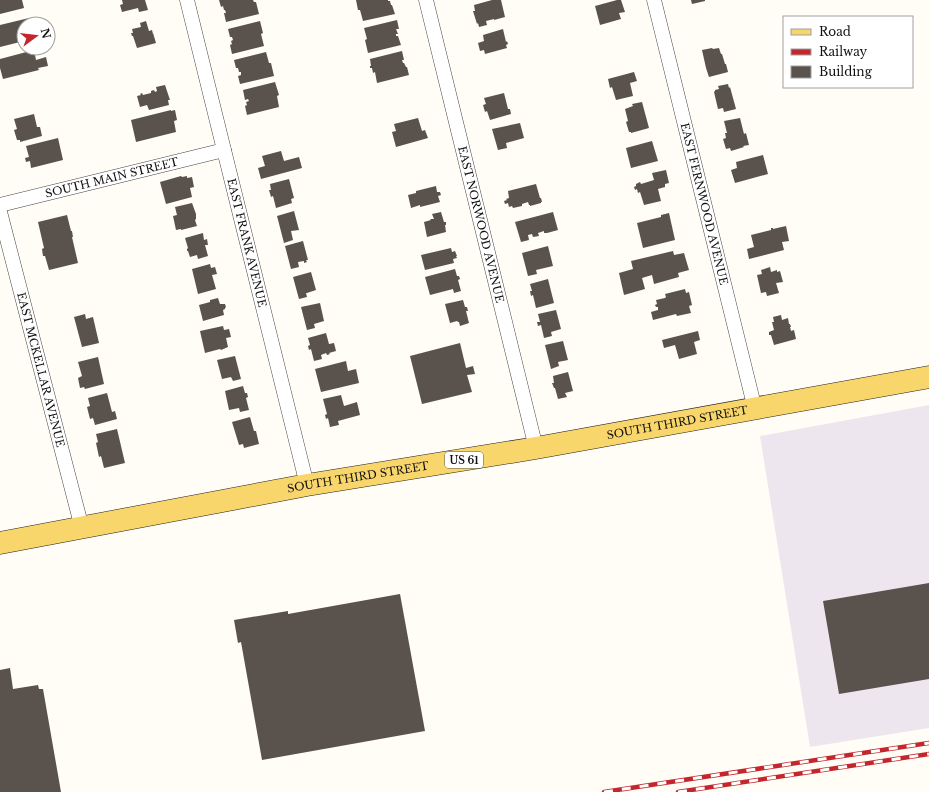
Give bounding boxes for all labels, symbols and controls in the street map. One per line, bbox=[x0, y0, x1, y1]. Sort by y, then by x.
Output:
north arrow bbox=[16, 16, 56, 56]
legend bbox=[783, 16, 913, 88]
text: Road bbox=[819, 24, 851, 39]
text: N bbox=[38, 27, 54, 41]
text: Railway bbox=[819, 44, 868, 59]
text: Building bbox=[819, 64, 873, 79]
street label: EAST FERNWOOD AVENUE bbox=[678, 121, 731, 286]
street label: EAST NORWOOD AVENUE bbox=[455, 145, 507, 304]
street label: SOUTH MAIN STREET bbox=[44, 154, 180, 201]
street label: EAST FRANK AVENUE bbox=[224, 177, 270, 309]
street label: EAST MCKELLAR AVENUE bbox=[14, 291, 68, 449]
street label: SOUTH THIRD STREET bbox=[606, 403, 749, 442]
road number: US 61 bbox=[445, 452, 483, 468]
street label: SOUTH THIRD STREET bbox=[286, 458, 430, 496]

